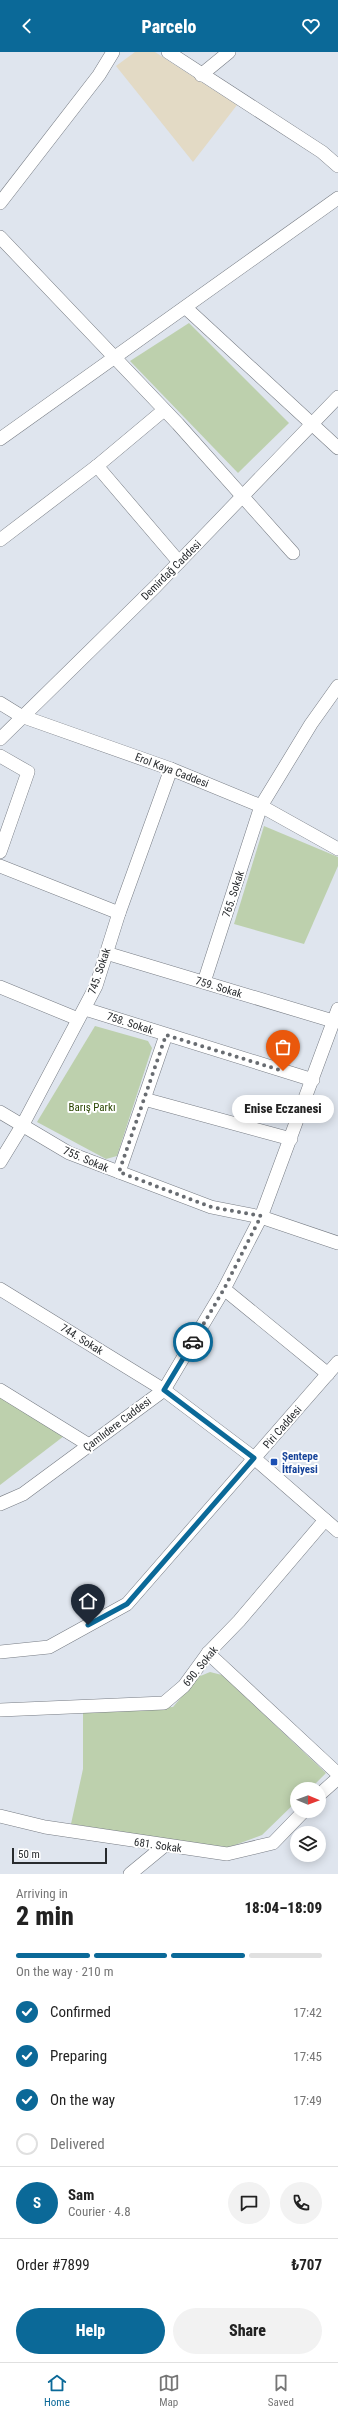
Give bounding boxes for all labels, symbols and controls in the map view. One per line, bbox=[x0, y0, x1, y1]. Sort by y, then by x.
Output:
icon: back bbox=[16, 15, 38, 37]
icon: heart bbox=[300, 15, 322, 37]
text: Parcelo bbox=[141, 16, 197, 37]
street label: Demirdağ Caddesi bbox=[139, 538, 204, 603]
street label: Erol Kaya Caddesi bbox=[133, 750, 211, 790]
street label: 765. Sokak bbox=[220, 869, 247, 919]
street label: 745. Sokak bbox=[85, 946, 113, 996]
street label: 759. Sokak bbox=[194, 974, 244, 1001]
street label: 758. Sokak bbox=[105, 1010, 155, 1037]
pin bbox=[266, 1030, 300, 1071]
icon: bag bbox=[272, 1036, 294, 1058]
callout: Enise Eczanesi bbox=[232, 1095, 334, 1123]
park label: Barış Parkı bbox=[69, 1101, 115, 1114]
text: Enise Eczanesi bbox=[244, 1101, 322, 1116]
street label: 755. Sokak bbox=[61, 1144, 111, 1175]
street label: 744. Sokak bbox=[58, 1321, 106, 1358]
courier bbox=[173, 1322, 213, 1362]
icon: car bbox=[182, 1331, 204, 1353]
street label: Çamlıdere Caddesi bbox=[81, 1395, 154, 1454]
street label: Piri Caddesi bbox=[260, 1403, 304, 1451]
place label: Şentepe İtfaiyesi bbox=[282, 1450, 318, 1476]
marker: Şentepe İtfaiyesi bbox=[269, 1457, 279, 1467]
pin bbox=[71, 1584, 105, 1625]
icon: home bbox=[77, 1590, 99, 1612]
street label: 690. Sokak bbox=[180, 1643, 221, 1689]
north arrow bbox=[290, 1782, 326, 1818]
map controls bbox=[290, 1782, 326, 1862]
button: layers bbox=[290, 1826, 326, 1862]
street label: 681. Sokak bbox=[133, 1836, 183, 1855]
scale bar bbox=[12, 1846, 107, 1865]
text: 50 m bbox=[18, 1848, 40, 1861]
text: Arriving in bbox=[16, 1886, 68, 1901]
text: 18:04–18:09 bbox=[244, 1899, 322, 1917]
text: 2 min bbox=[16, 1901, 74, 1931]
text: On the way · 210 m bbox=[16, 1964, 113, 1979]
icon: check bbox=[16, 2001, 38, 2023]
text: Confirmed bbox=[50, 2003, 111, 2021]
text: 17:42 bbox=[293, 2005, 322, 2020]
icon: check bbox=[16, 2045, 38, 2067]
text: Preparing bbox=[50, 2047, 107, 2065]
text: 17:45 bbox=[293, 2049, 322, 2064]
icon: check bbox=[16, 2089, 38, 2111]
text: On the way bbox=[50, 2091, 115, 2109]
text: 17:49 bbox=[293, 2093, 322, 2108]
text: Delivered bbox=[50, 2135, 105, 2153]
button: chat bbox=[228, 2182, 270, 2224]
button: phone bbox=[280, 2182, 322, 2224]
text: Sam bbox=[68, 2186, 94, 2204]
text: S bbox=[33, 2194, 41, 2212]
text: Courier · 4.8 bbox=[68, 2204, 131, 2219]
text: Order #7899 bbox=[16, 2256, 90, 2274]
text: ₺707 bbox=[291, 2256, 322, 2274]
button: Help bbox=[16, 2308, 165, 2354]
button: Share bbox=[173, 2308, 322, 2354]
tab: Home bbox=[44, 2372, 70, 2409]
tab: Map bbox=[158, 2372, 180, 2409]
tab: Saved bbox=[268, 2372, 294, 2409]

